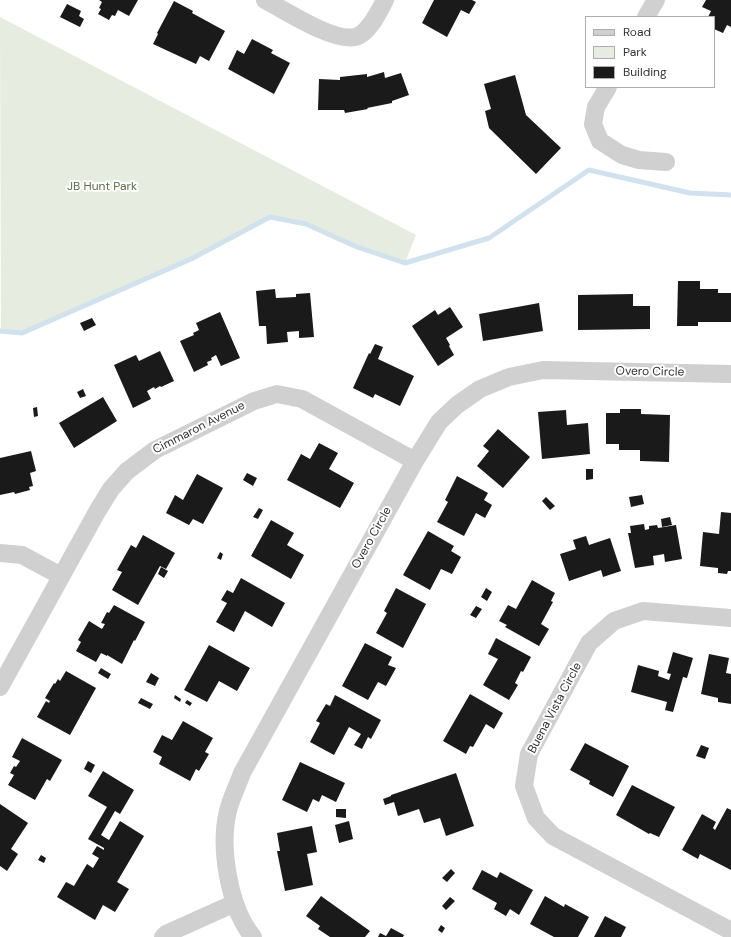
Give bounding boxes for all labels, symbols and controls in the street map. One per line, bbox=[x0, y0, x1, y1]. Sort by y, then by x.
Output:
legend bbox=[585, 16, 715, 88]
text: Road bbox=[623, 24, 651, 40]
text: Park bbox=[623, 44, 647, 60]
text: Building bbox=[623, 64, 667, 80]
park label: JB Hunt Park bbox=[67, 180, 137, 194]
street label: Overo Circle bbox=[616, 364, 684, 380]
street label: Cimmaron Avenue bbox=[150, 399, 248, 457]
street label: Overo Circle bbox=[349, 504, 395, 572]
street label: Buena Vista Circle bbox=[525, 660, 585, 756]

